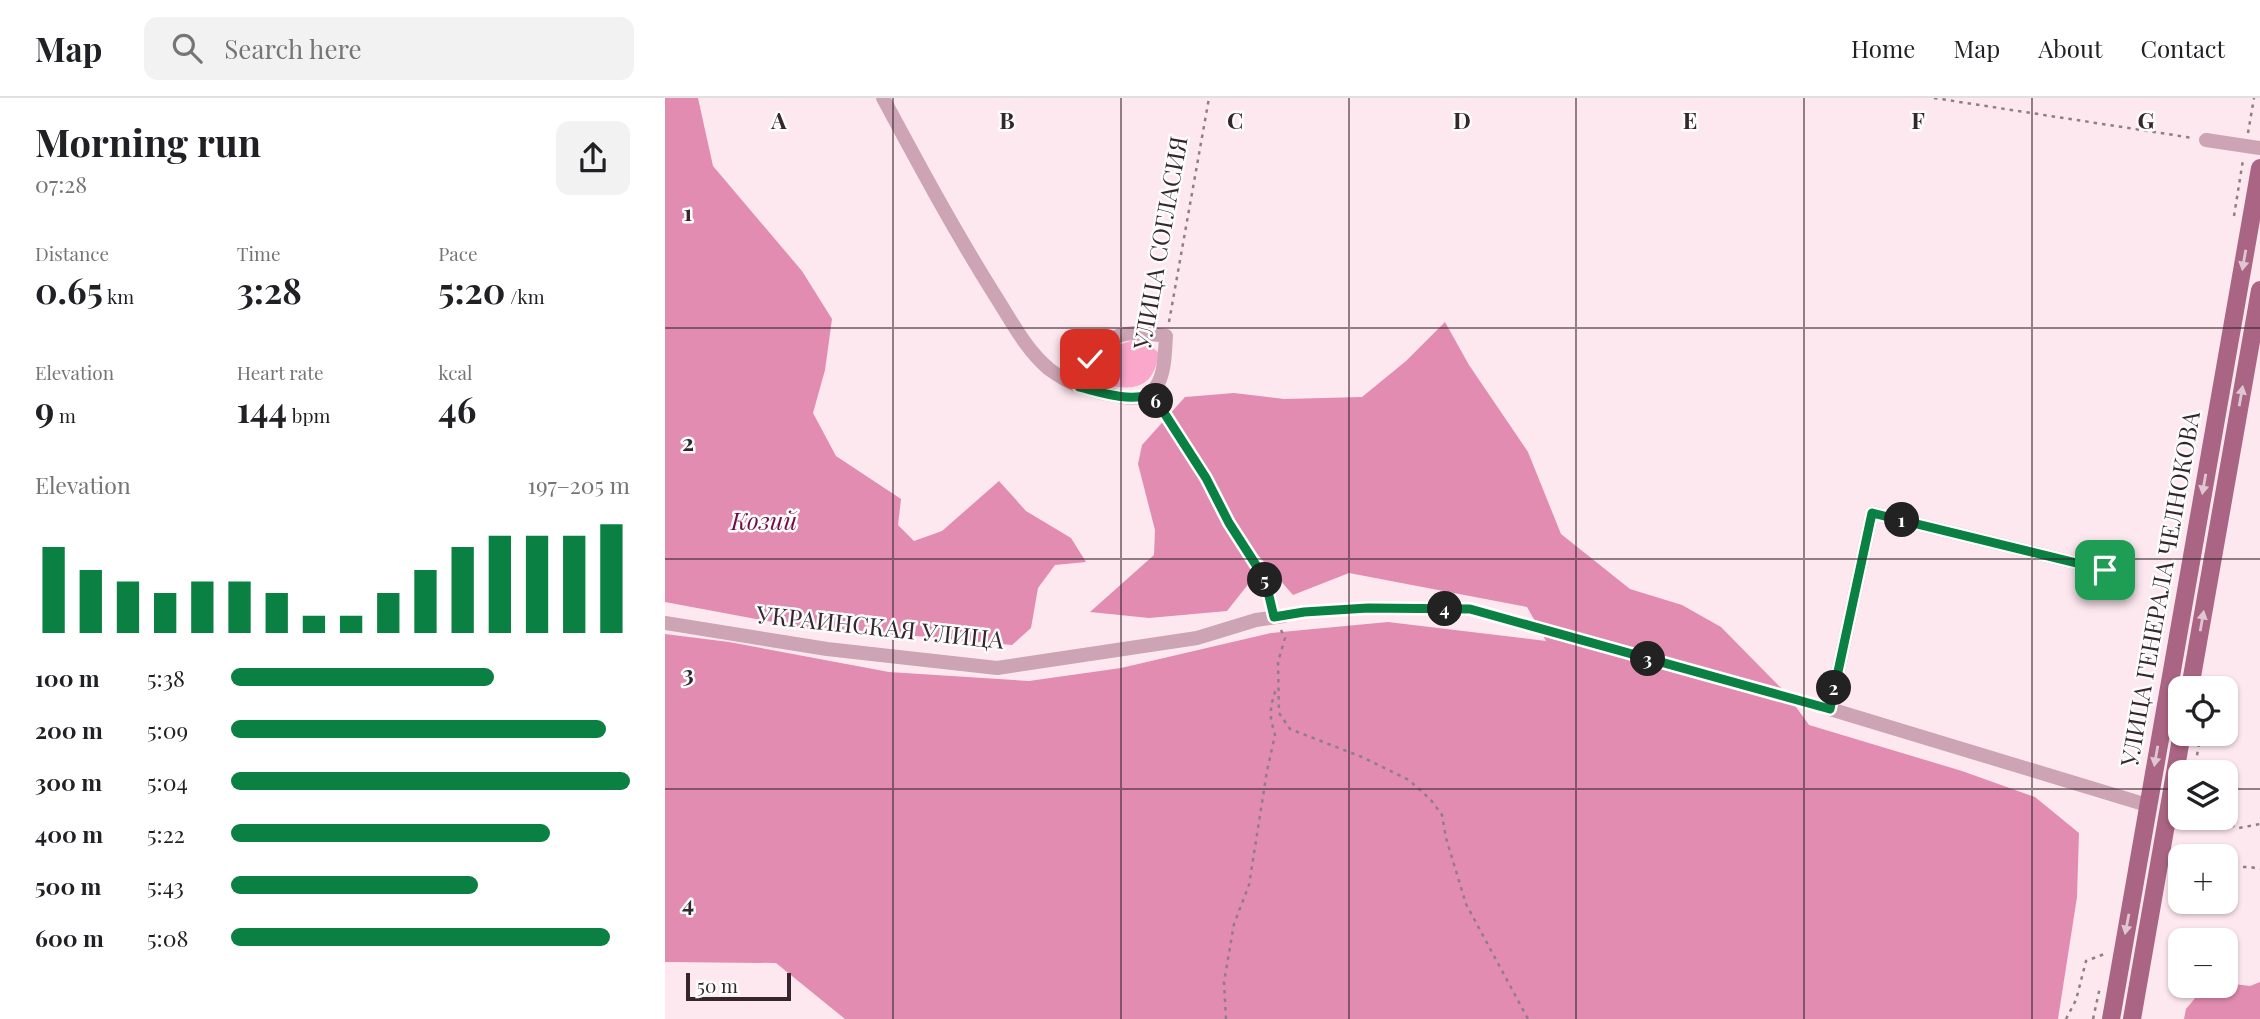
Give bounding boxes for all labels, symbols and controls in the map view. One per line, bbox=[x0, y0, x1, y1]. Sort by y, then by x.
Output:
search box bbox=[144, 17, 634, 80]
text: Map bbox=[35, 26, 102, 70]
icon: search bbox=[168, 29, 206, 67]
text: Search here bbox=[224, 31, 362, 66]
text: Home bbox=[1851, 32, 1915, 64]
text: Map bbox=[1953, 32, 2000, 64]
text: About bbox=[2038, 32, 2102, 64]
text: Contact bbox=[2140, 32, 2225, 64]
text: A bbox=[770, 104, 787, 135]
text: B bbox=[999, 104, 1015, 135]
text: C bbox=[1227, 104, 1243, 135]
text: D bbox=[1453, 104, 1471, 135]
text: E bbox=[1683, 104, 1697, 135]
text: F bbox=[1911, 104, 1925, 135]
text: G bbox=[2138, 104, 2155, 135]
text: Morning run bbox=[35, 116, 261, 167]
button: share bbox=[556, 121, 630, 195]
street label: УЛИЦА СОГЛАСИЯ bbox=[1124, 134, 1194, 353]
text: 07:28 bbox=[35, 168, 87, 199]
text: 1 bbox=[684, 196, 693, 227]
text: Distance bbox=[35, 240, 109, 266]
text: Time bbox=[237, 240, 281, 266]
text: Pace bbox=[438, 240, 478, 266]
one-way arrow bbox=[2238, 249, 2249, 271]
text: 0.65 bbox=[35, 266, 103, 313]
text: 3:28 bbox=[237, 266, 302, 313]
text: 5:20 bbox=[438, 266, 505, 313]
text: km bbox=[103, 283, 134, 309]
text: /km bbox=[505, 283, 545, 309]
pin bbox=[1060, 329, 1120, 389]
icon: check bbox=[1071, 340, 1109, 378]
text: Elevation bbox=[35, 359, 114, 385]
text: Heart rate bbox=[237, 359, 324, 385]
text: kcal bbox=[438, 359, 472, 385]
pin: 6 bbox=[1139, 384, 1173, 418]
text: 9 bbox=[35, 385, 54, 432]
text: 144 bbox=[237, 385, 287, 432]
text: 46 bbox=[438, 385, 476, 432]
one-way arrow bbox=[2236, 385, 2247, 407]
text: 6 bbox=[1150, 387, 1161, 413]
text: m bbox=[54, 402, 76, 428]
text: bpm bbox=[287, 402, 330, 428]
street label: УЛИЦА ГЕНЕРАЛА ЧЕЛНОКОВА bbox=[2112, 408, 2206, 770]
text: 2 bbox=[682, 426, 694, 457]
text: Elevation bbox=[35, 469, 131, 500]
text: 197–205 m bbox=[527, 469, 630, 500]
one-way arrow bbox=[2198, 473, 2209, 495]
pin: 1 bbox=[1885, 502, 1919, 538]
park label: Козий bbox=[730, 504, 797, 536]
text: 1 bbox=[1898, 506, 1905, 532]
pin bbox=[2075, 540, 2135, 600]
icon: arrive bbox=[2086, 551, 2124, 589]
pin: 5 bbox=[1247, 562, 1283, 598]
text: 5 bbox=[1260, 566, 1269, 592]
pin: 4 bbox=[1427, 592, 1463, 626]
text: 4 bbox=[1439, 595, 1450, 621]
street label: УКРАИНСКАЯ УЛИЦА bbox=[754, 597, 1006, 655]
one-way arrow bbox=[2197, 609, 2208, 631]
pin: 3 bbox=[1630, 642, 1665, 676]
text: 3 bbox=[1643, 645, 1652, 671]
text: 3 bbox=[682, 657, 694, 688]
text: 100 m bbox=[35, 662, 100, 693]
text: 5:38 bbox=[147, 662, 185, 693]
pin: 2 bbox=[1817, 670, 1851, 706]
text: 2 bbox=[1829, 674, 1838, 700]
map controls bbox=[2168, 676, 2238, 998]
button: locate bbox=[2168, 676, 2238, 746]
text: 200 m bbox=[35, 714, 103, 745]
text: 5:09 bbox=[147, 714, 188, 745]
one-way arrow bbox=[2150, 745, 2161, 767]
button: layers bbox=[2168, 760, 2238, 830]
text: 300 m bbox=[35, 766, 102, 797]
text: 5:04 bbox=[147, 766, 188, 797]
text: 400 m bbox=[35, 818, 103, 849]
text: 5:22 bbox=[147, 818, 185, 849]
button: + bbox=[2168, 844, 2238, 914]
text: 500 m bbox=[35, 870, 101, 901]
text: 5:43 bbox=[147, 870, 184, 901]
text: 4 bbox=[682, 887, 694, 918]
one-way arrow bbox=[2122, 913, 2133, 935]
text: 600 m bbox=[35, 922, 104, 953]
text: 5:08 bbox=[147, 922, 188, 953]
button: − bbox=[2168, 928, 2238, 998]
scale bar bbox=[686, 970, 791, 1002]
text: 50 m bbox=[697, 972, 738, 998]

